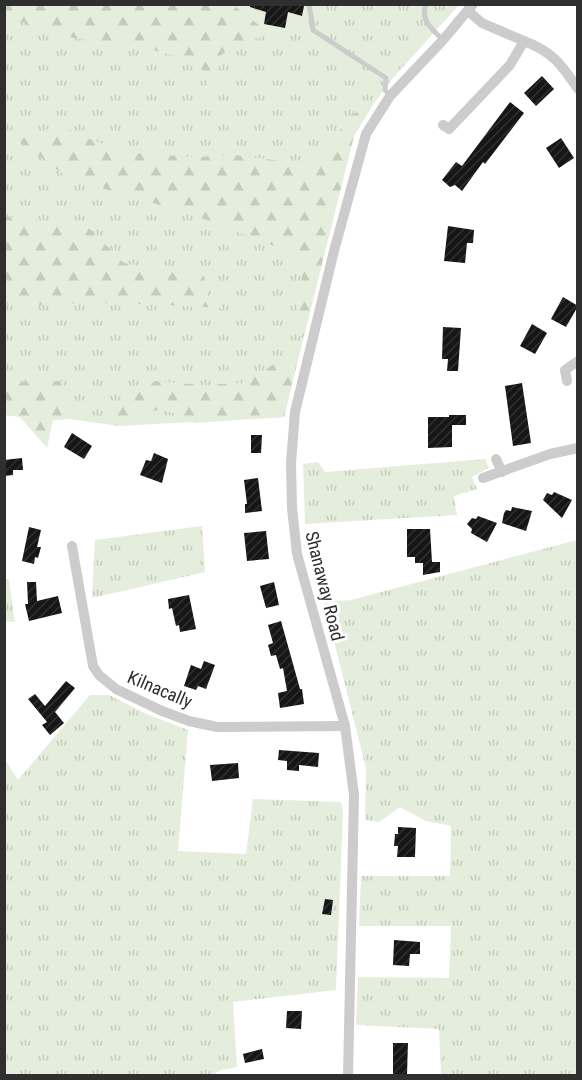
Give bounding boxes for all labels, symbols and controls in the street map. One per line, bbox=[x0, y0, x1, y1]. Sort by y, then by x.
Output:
street label: Shanaway Road bbox=[301, 529, 349, 643]
street label: Kilnacally bbox=[125, 666, 196, 712]

